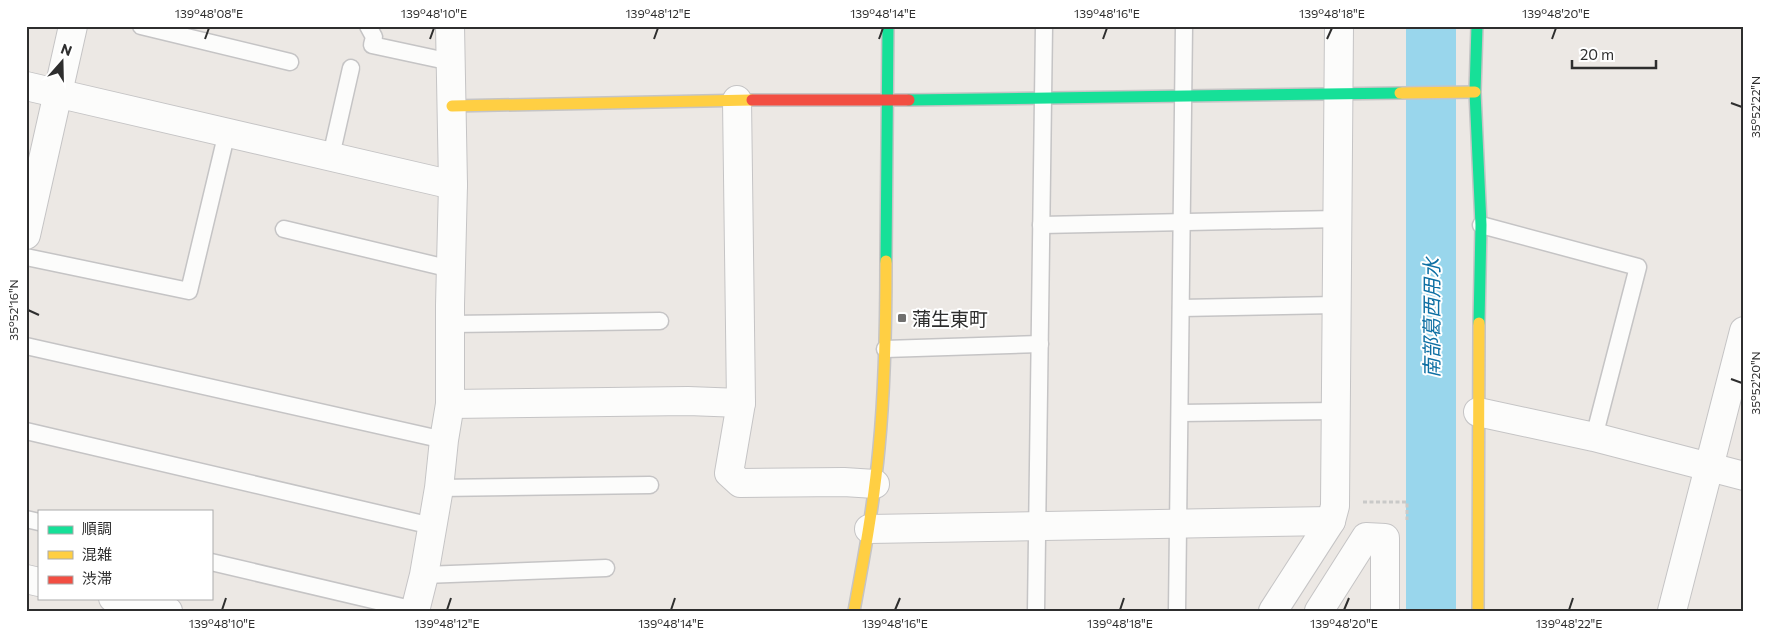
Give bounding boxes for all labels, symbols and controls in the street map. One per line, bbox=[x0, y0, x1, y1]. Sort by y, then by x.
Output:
text: 139°48'08"E bbox=[175, 6, 243, 20]
text: 139°48'10"E bbox=[401, 6, 467, 20]
text: 139°48'12"E bbox=[625, 6, 691, 20]
text: 139°48'14"E bbox=[850, 6, 916, 20]
text: 139°48'16"E bbox=[1074, 6, 1140, 20]
text: 139°48'18"E bbox=[1299, 6, 1365, 20]
text: 139°48'20"E bbox=[1522, 6, 1590, 20]
north arrow bbox=[38, 38, 88, 88]
scale bar bbox=[1572, 38, 1656, 70]
text: N bbox=[59, 40, 74, 59]
text: 20 m bbox=[1580, 45, 1614, 63]
text: 35°52'22"N bbox=[1748, 76, 1762, 138]
water label: 南部葛西用水 bbox=[1419, 256, 1443, 378]
text: 35°52'16"N bbox=[6, 279, 20, 341]
place label: 蒲生東町 bbox=[912, 307, 988, 330]
marker: 蒲生東町 bbox=[896, 312, 908, 324]
text: 35°52'20"N bbox=[1748, 351, 1762, 415]
legend bbox=[38, 510, 212, 600]
text: 順調 bbox=[82, 519, 112, 537]
text: 混雑 bbox=[82, 545, 112, 563]
text: 渋滞 bbox=[82, 569, 112, 587]
text: 139°48'10"E bbox=[189, 616, 255, 630]
text: 139°48'12"E bbox=[414, 616, 480, 630]
text: 139°48'14"E bbox=[638, 616, 704, 630]
text: 139°48'16"E bbox=[862, 616, 928, 630]
text: 139°48'18"E bbox=[1087, 616, 1153, 630]
text: 139°48'20"E bbox=[1310, 616, 1378, 630]
text: 139°48'22"E bbox=[1536, 616, 1602, 630]

